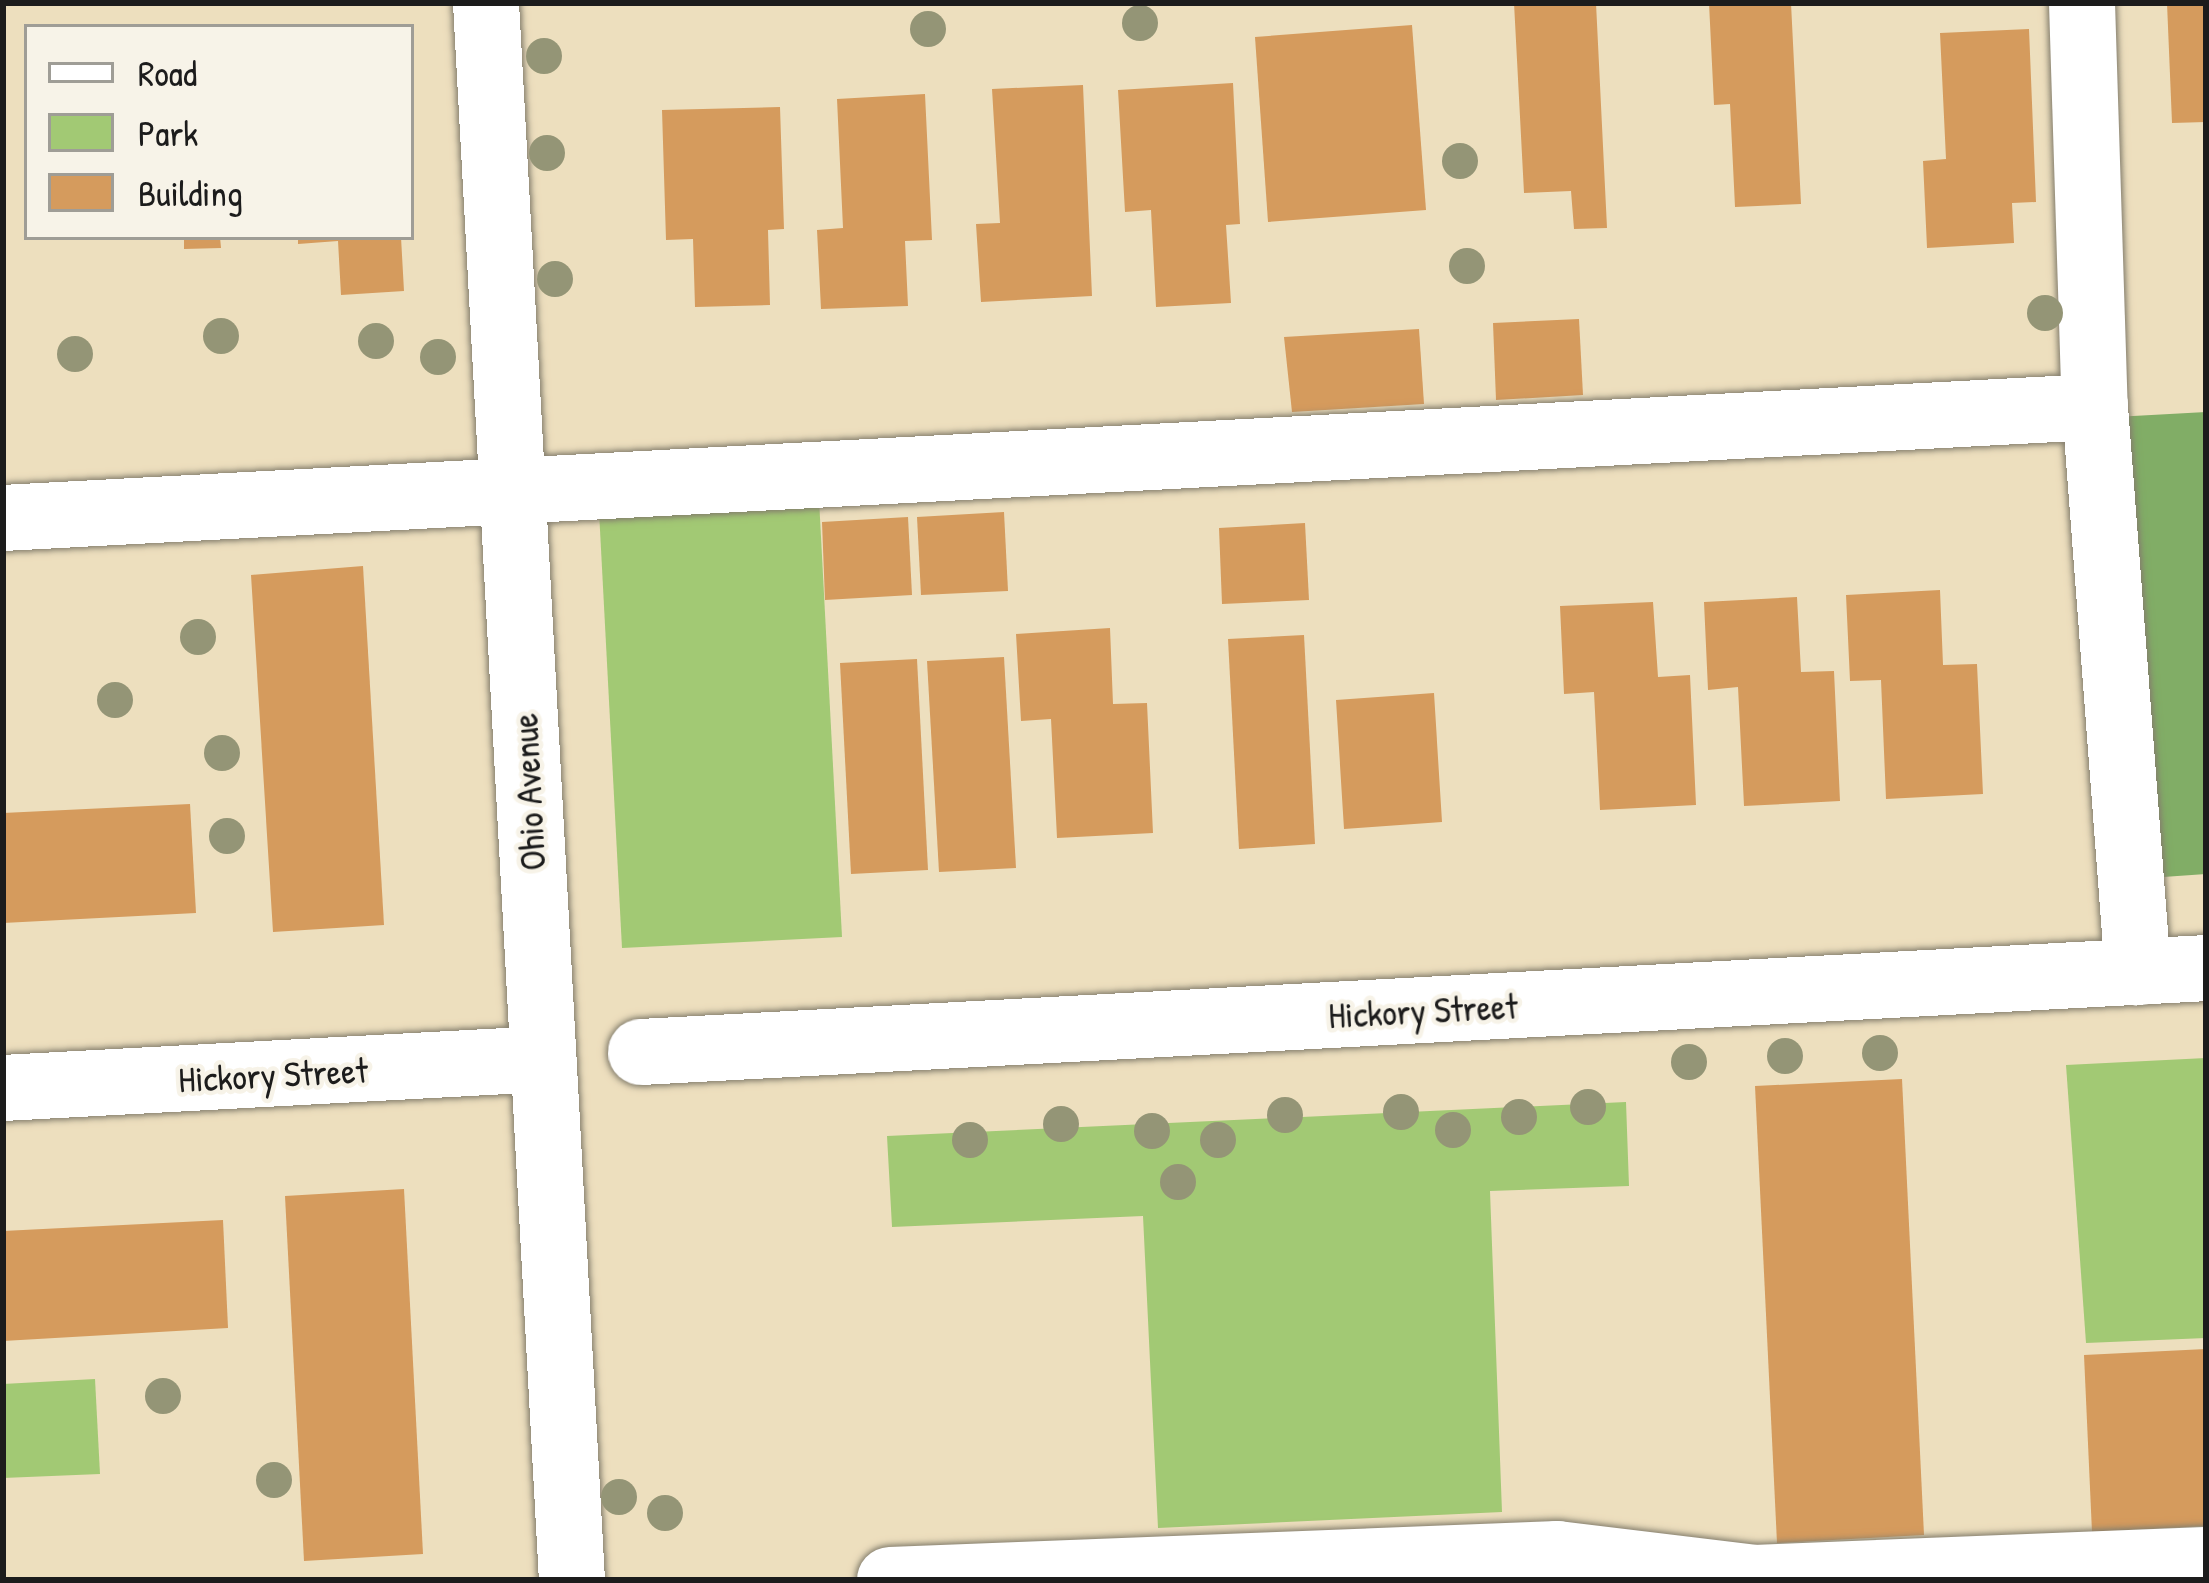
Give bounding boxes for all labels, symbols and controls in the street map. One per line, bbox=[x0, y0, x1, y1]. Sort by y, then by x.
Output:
legend bbox=[24, 24, 414, 240]
text: Road bbox=[138, 48, 197, 97]
text: Park bbox=[138, 108, 198, 157]
text: Building bbox=[138, 168, 243, 217]
street label: Ohio Avenue bbox=[502, 712, 554, 872]
street label: Hickory Street bbox=[1327, 983, 1519, 1037]
street label: Hickory Street bbox=[177, 1047, 369, 1101]

